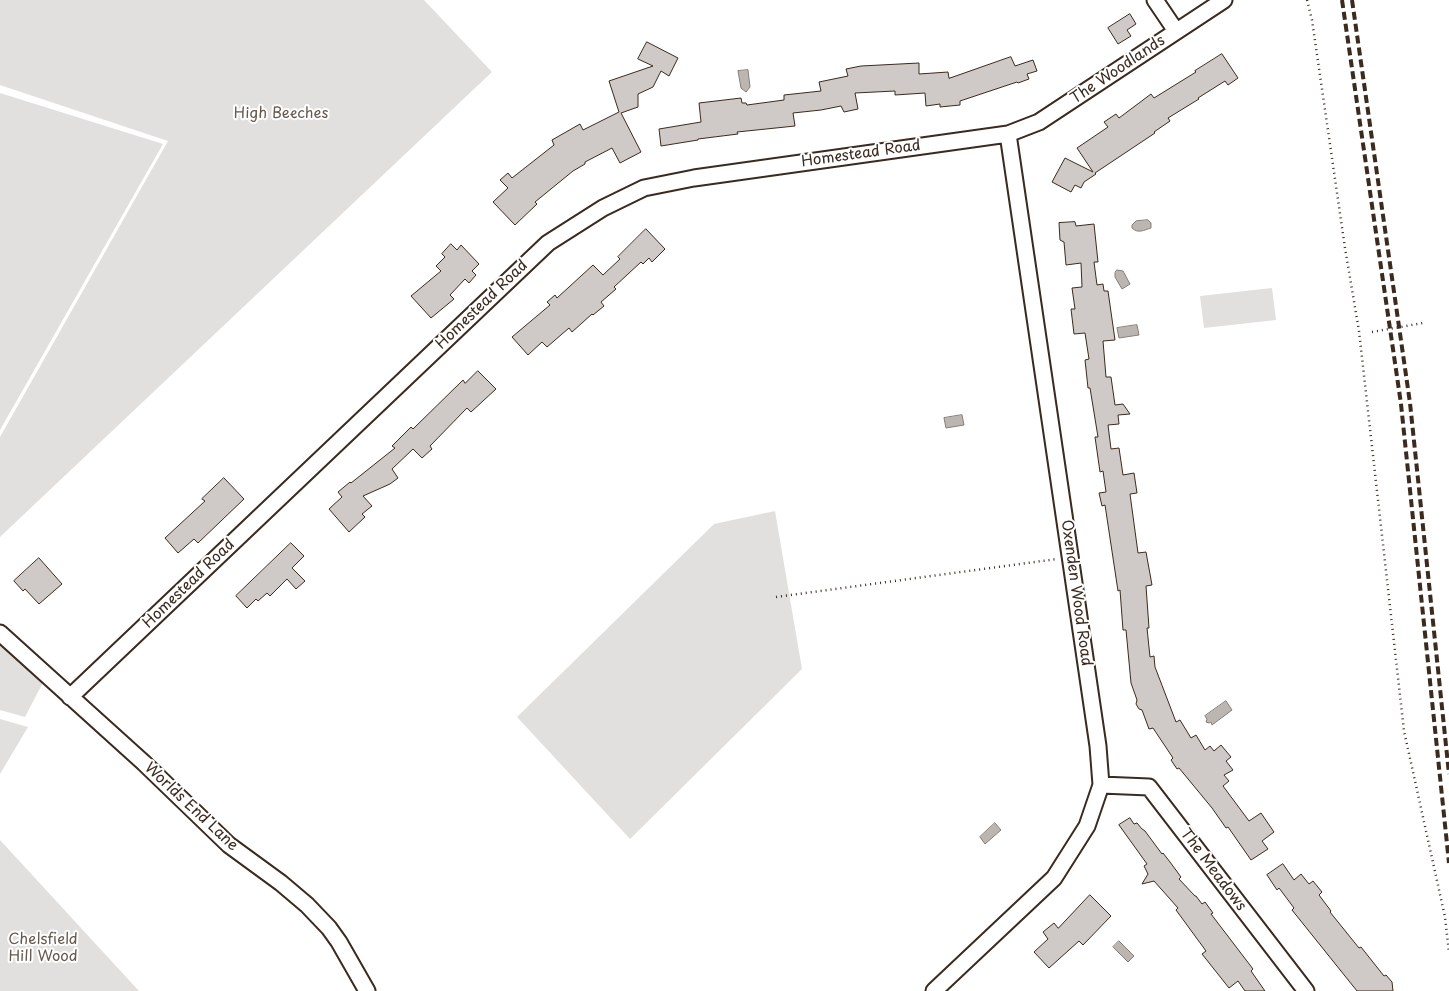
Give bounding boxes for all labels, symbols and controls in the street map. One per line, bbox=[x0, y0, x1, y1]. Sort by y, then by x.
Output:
street label: The Woodlands bbox=[1067, 32, 1169, 108]
park label: High Beeches bbox=[234, 105, 328, 123]
street label: Homestead Road bbox=[800, 137, 922, 171]
street label: Homestead Road bbox=[432, 257, 532, 353]
street label: Oxenden Wood Road bbox=[1057, 519, 1095, 667]
street label: Homestead Road bbox=[139, 536, 239, 632]
street label: Worlds End Lane bbox=[140, 759, 242, 855]
street label: The Meadows bbox=[1176, 825, 1250, 915]
park label: Chelsfield Hill Wood bbox=[8, 931, 78, 966]

